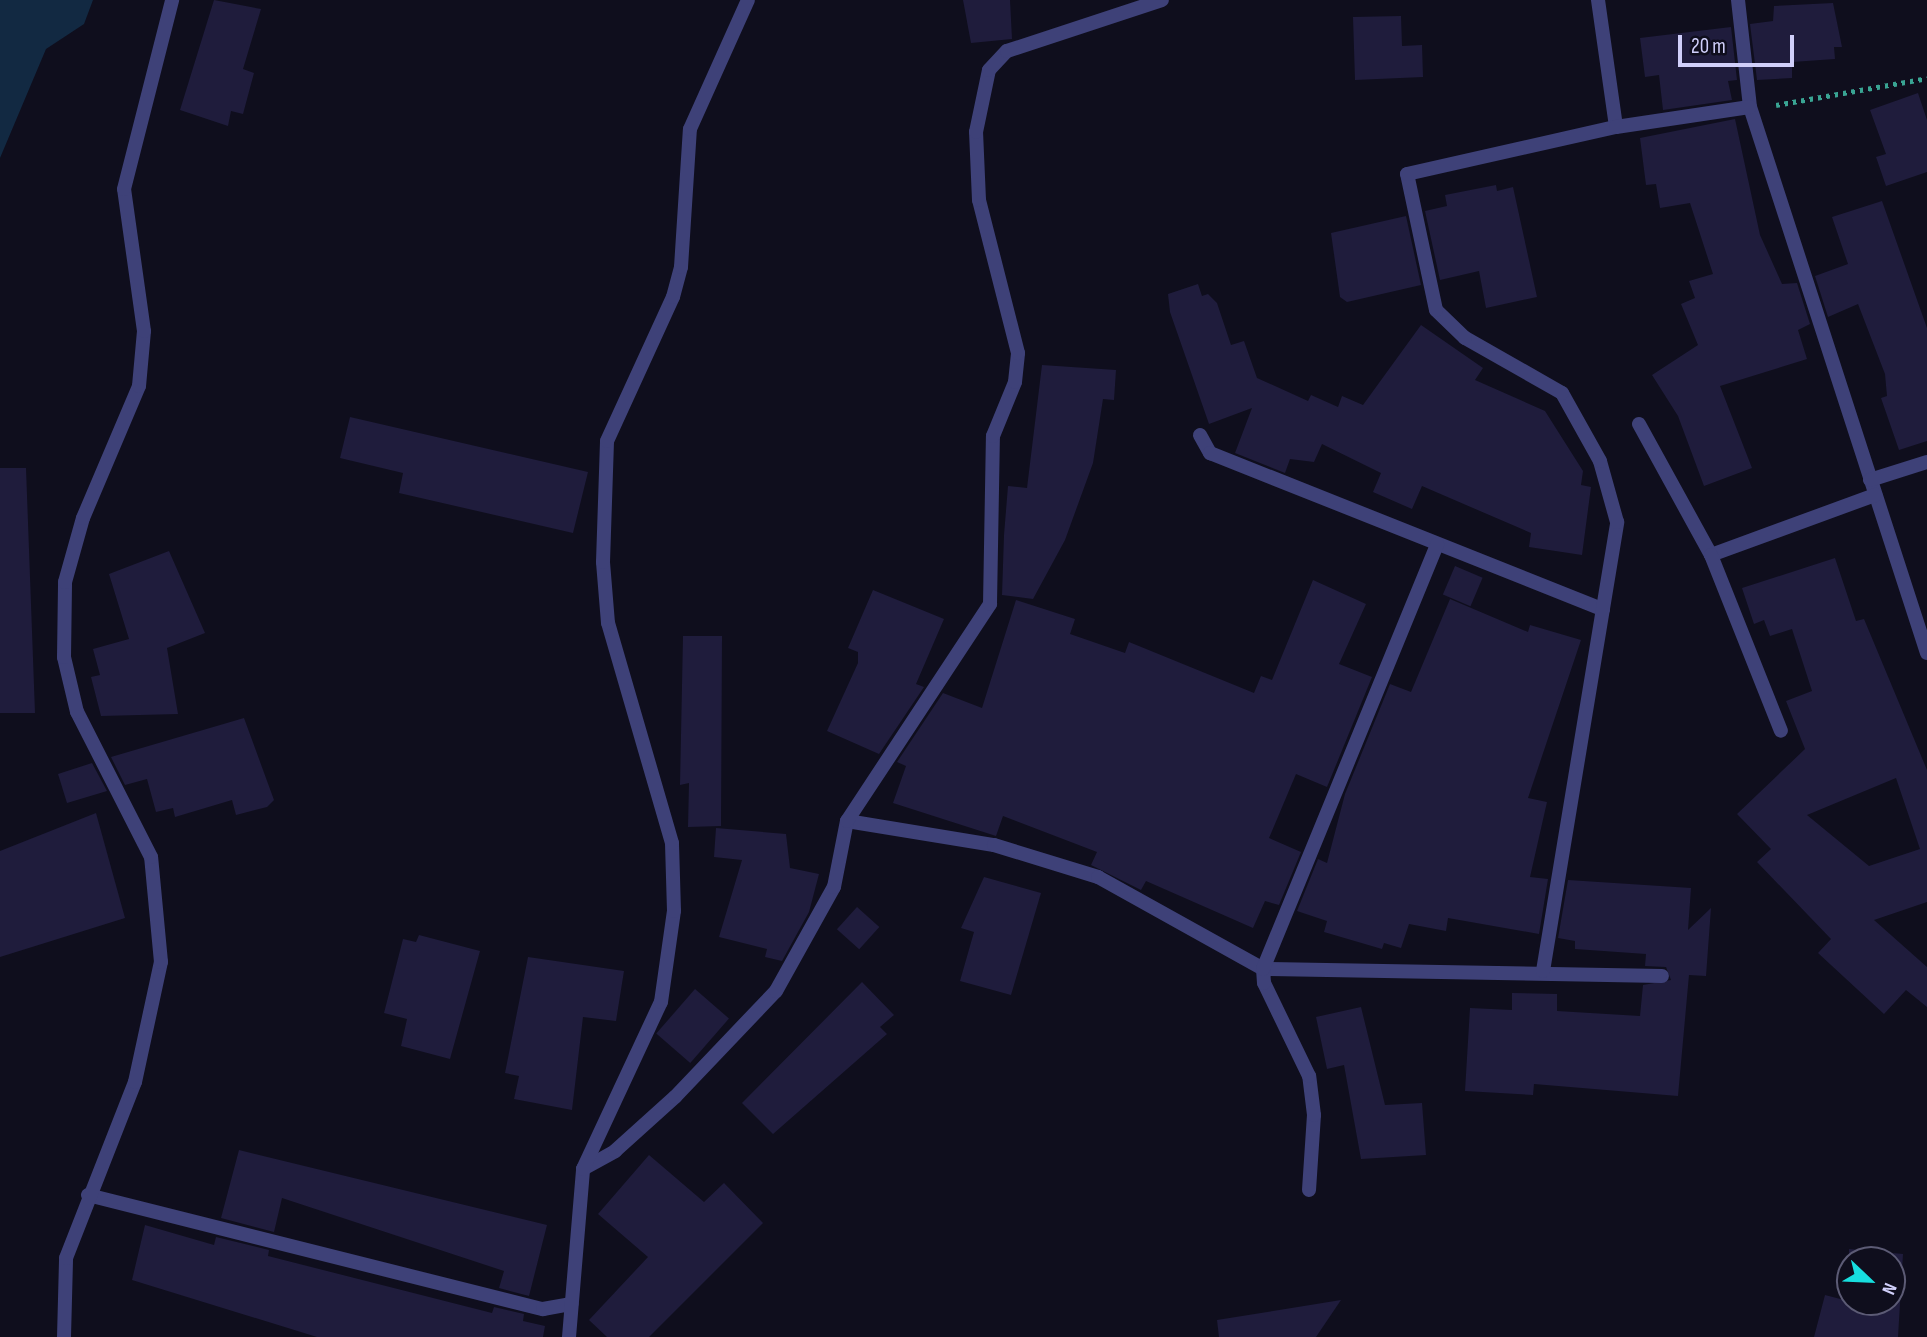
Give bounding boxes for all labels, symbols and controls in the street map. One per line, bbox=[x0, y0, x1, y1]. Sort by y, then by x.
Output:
scale bar bbox=[1682, 21, 1798, 65]
text: 20 m bbox=[1691, 34, 1726, 59]
north arrow bbox=[1836, 1246, 1906, 1316]
text: N bbox=[1876, 1279, 1902, 1298]

